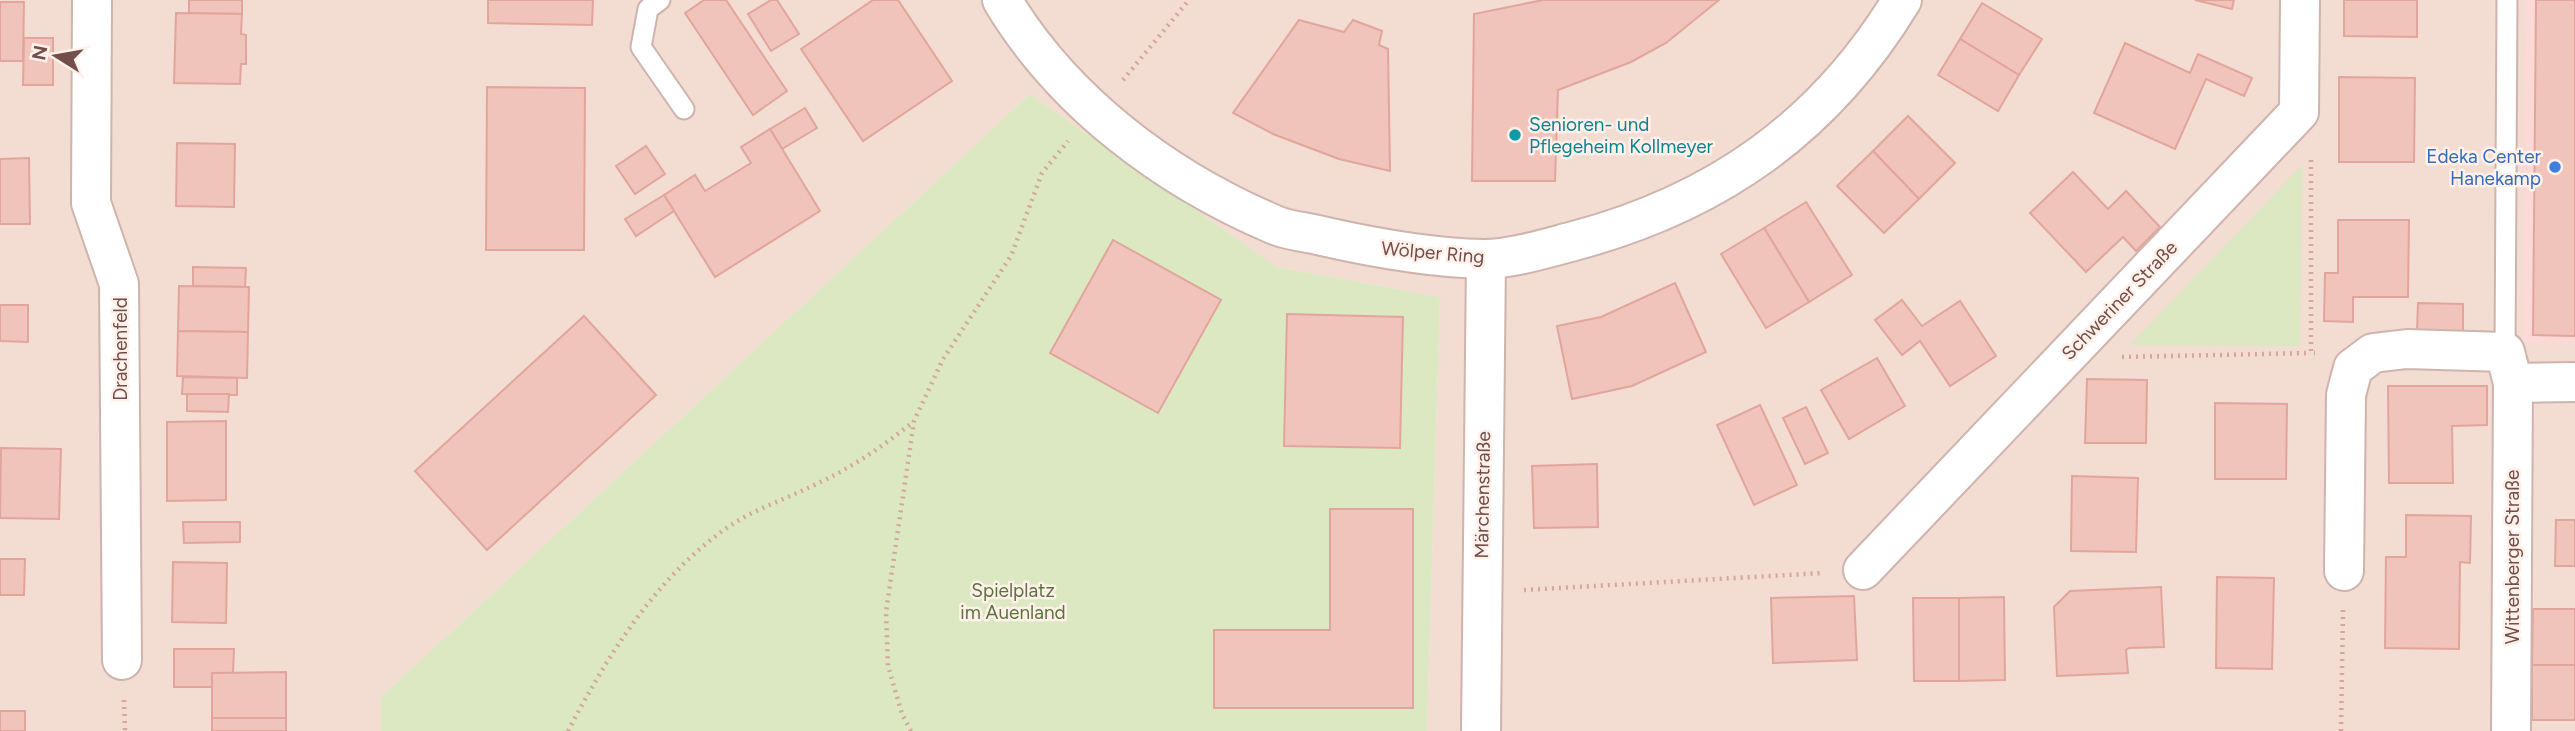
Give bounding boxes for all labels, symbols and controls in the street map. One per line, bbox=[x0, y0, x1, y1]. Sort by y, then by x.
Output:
north arrow bbox=[21, 21, 91, 91]
text: N bbox=[27, 43, 52, 62]
place label: Senioren- und Pflegeheim Kollmeyer bbox=[1529, 113, 1714, 158]
marker: Senioren- und Pflegeheim Kollmeyer bbox=[1507, 127, 1523, 143]
place label: Edeka Center Hanekamp bbox=[2426, 145, 2542, 190]
marker: Edeka Center Hanekamp bbox=[2547, 159, 2563, 175]
street label: Schweriner Straße bbox=[2057, 236, 2182, 365]
street label: Wölper Ring bbox=[1380, 237, 1485, 268]
street label: Drachenfeld bbox=[109, 297, 132, 401]
street label: Märchenstraße bbox=[1470, 431, 1495, 559]
street label: Wittenberger Straße bbox=[2501, 470, 2524, 644]
park label: Spielplatz im Auenland bbox=[960, 579, 1066, 624]

